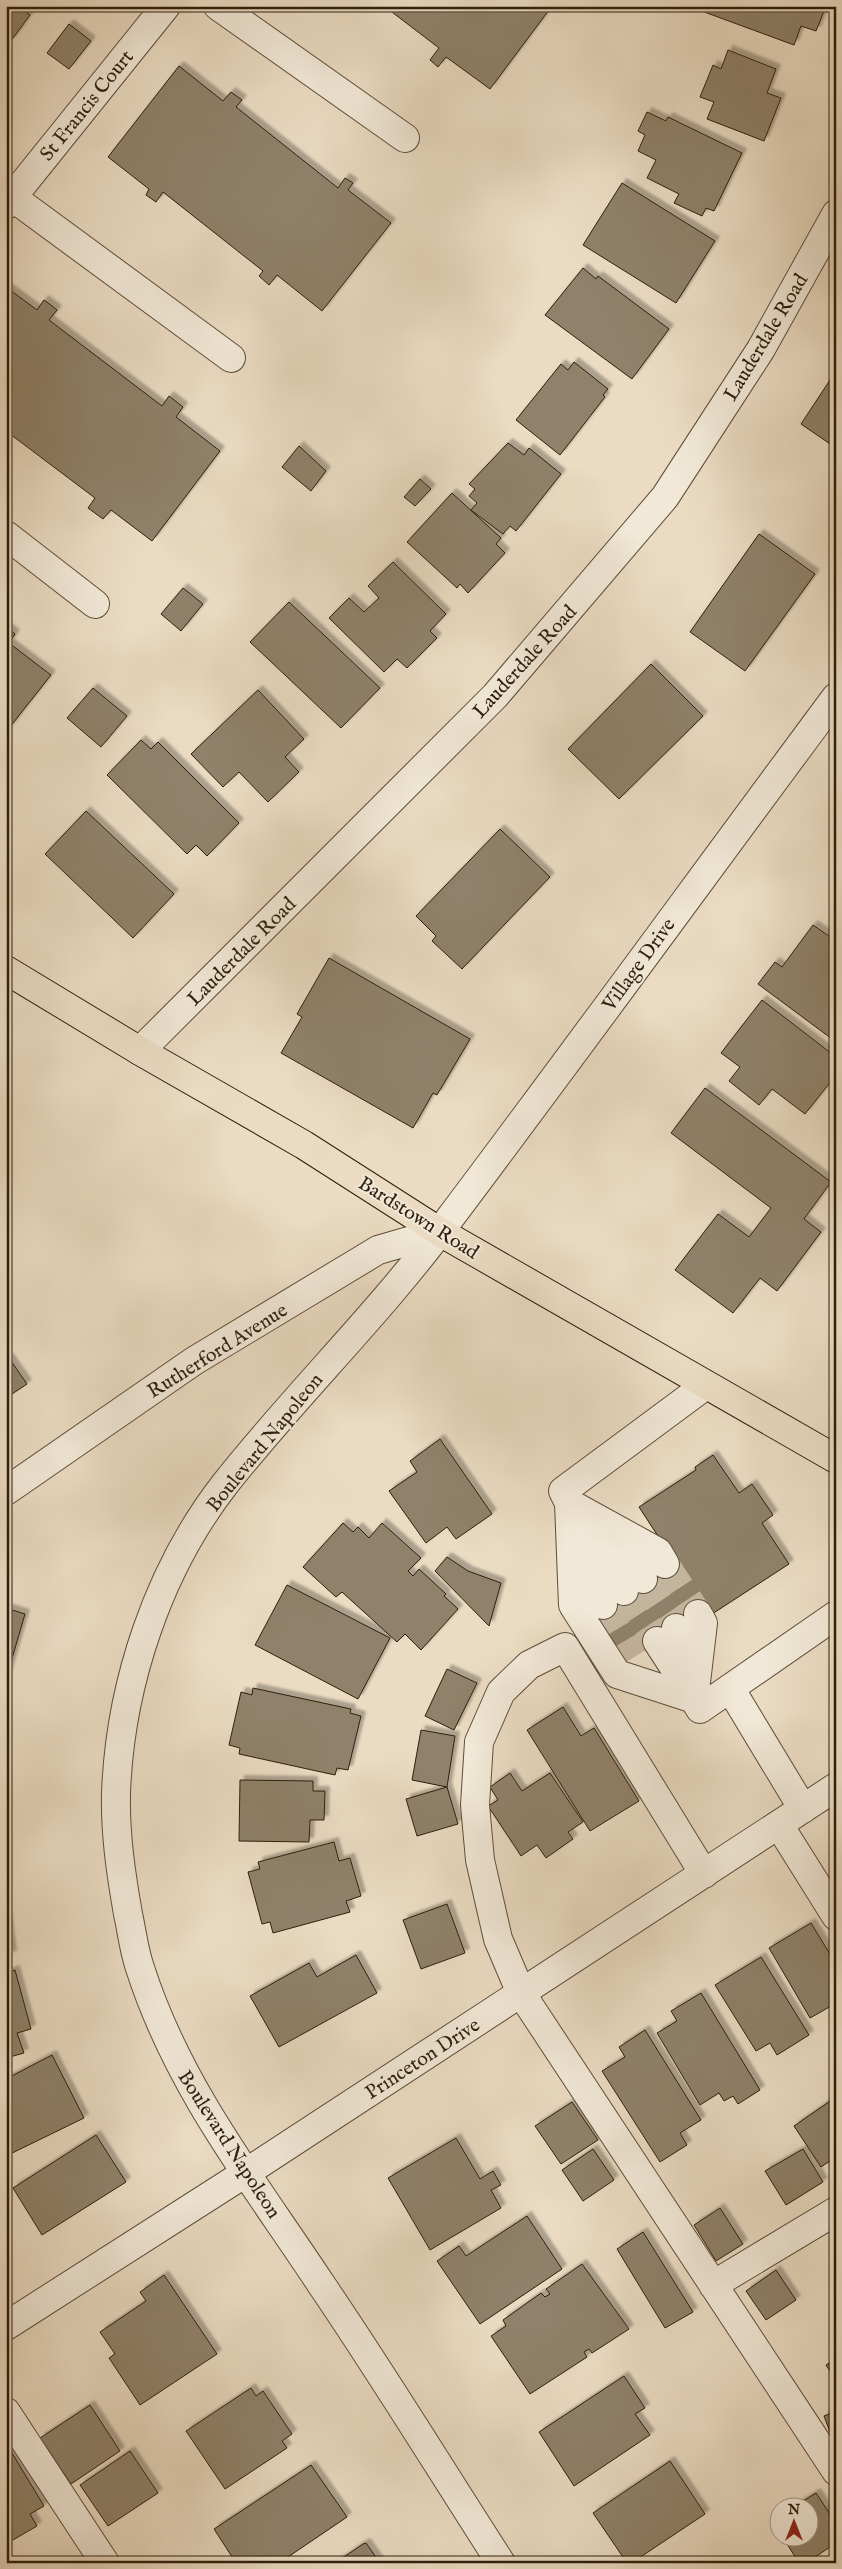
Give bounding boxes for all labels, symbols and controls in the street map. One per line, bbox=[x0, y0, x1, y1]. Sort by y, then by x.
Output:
street label: St Francis Court bbox=[35, 45, 140, 166]
street label: Lauderdale Road bbox=[719, 269, 814, 406]
street label: Lauderdale Road bbox=[468, 600, 583, 724]
street label: Lauderdale Road bbox=[182, 892, 302, 1012]
street label: Village Drive bbox=[596, 913, 681, 1017]
street label: Bardstown Road bbox=[353, 1171, 483, 1266]
street label: Rutherford Avenue bbox=[143, 1298, 293, 1404]
street label: Boulevard Napoleon bbox=[201, 1368, 329, 1517]
street label: Princeton Drive bbox=[361, 2013, 485, 2106]
street label: Boulevard Napoleon bbox=[172, 2066, 286, 2224]
north arrow bbox=[770, 2496, 820, 2546]
text: N bbox=[787, 2501, 800, 2519]

